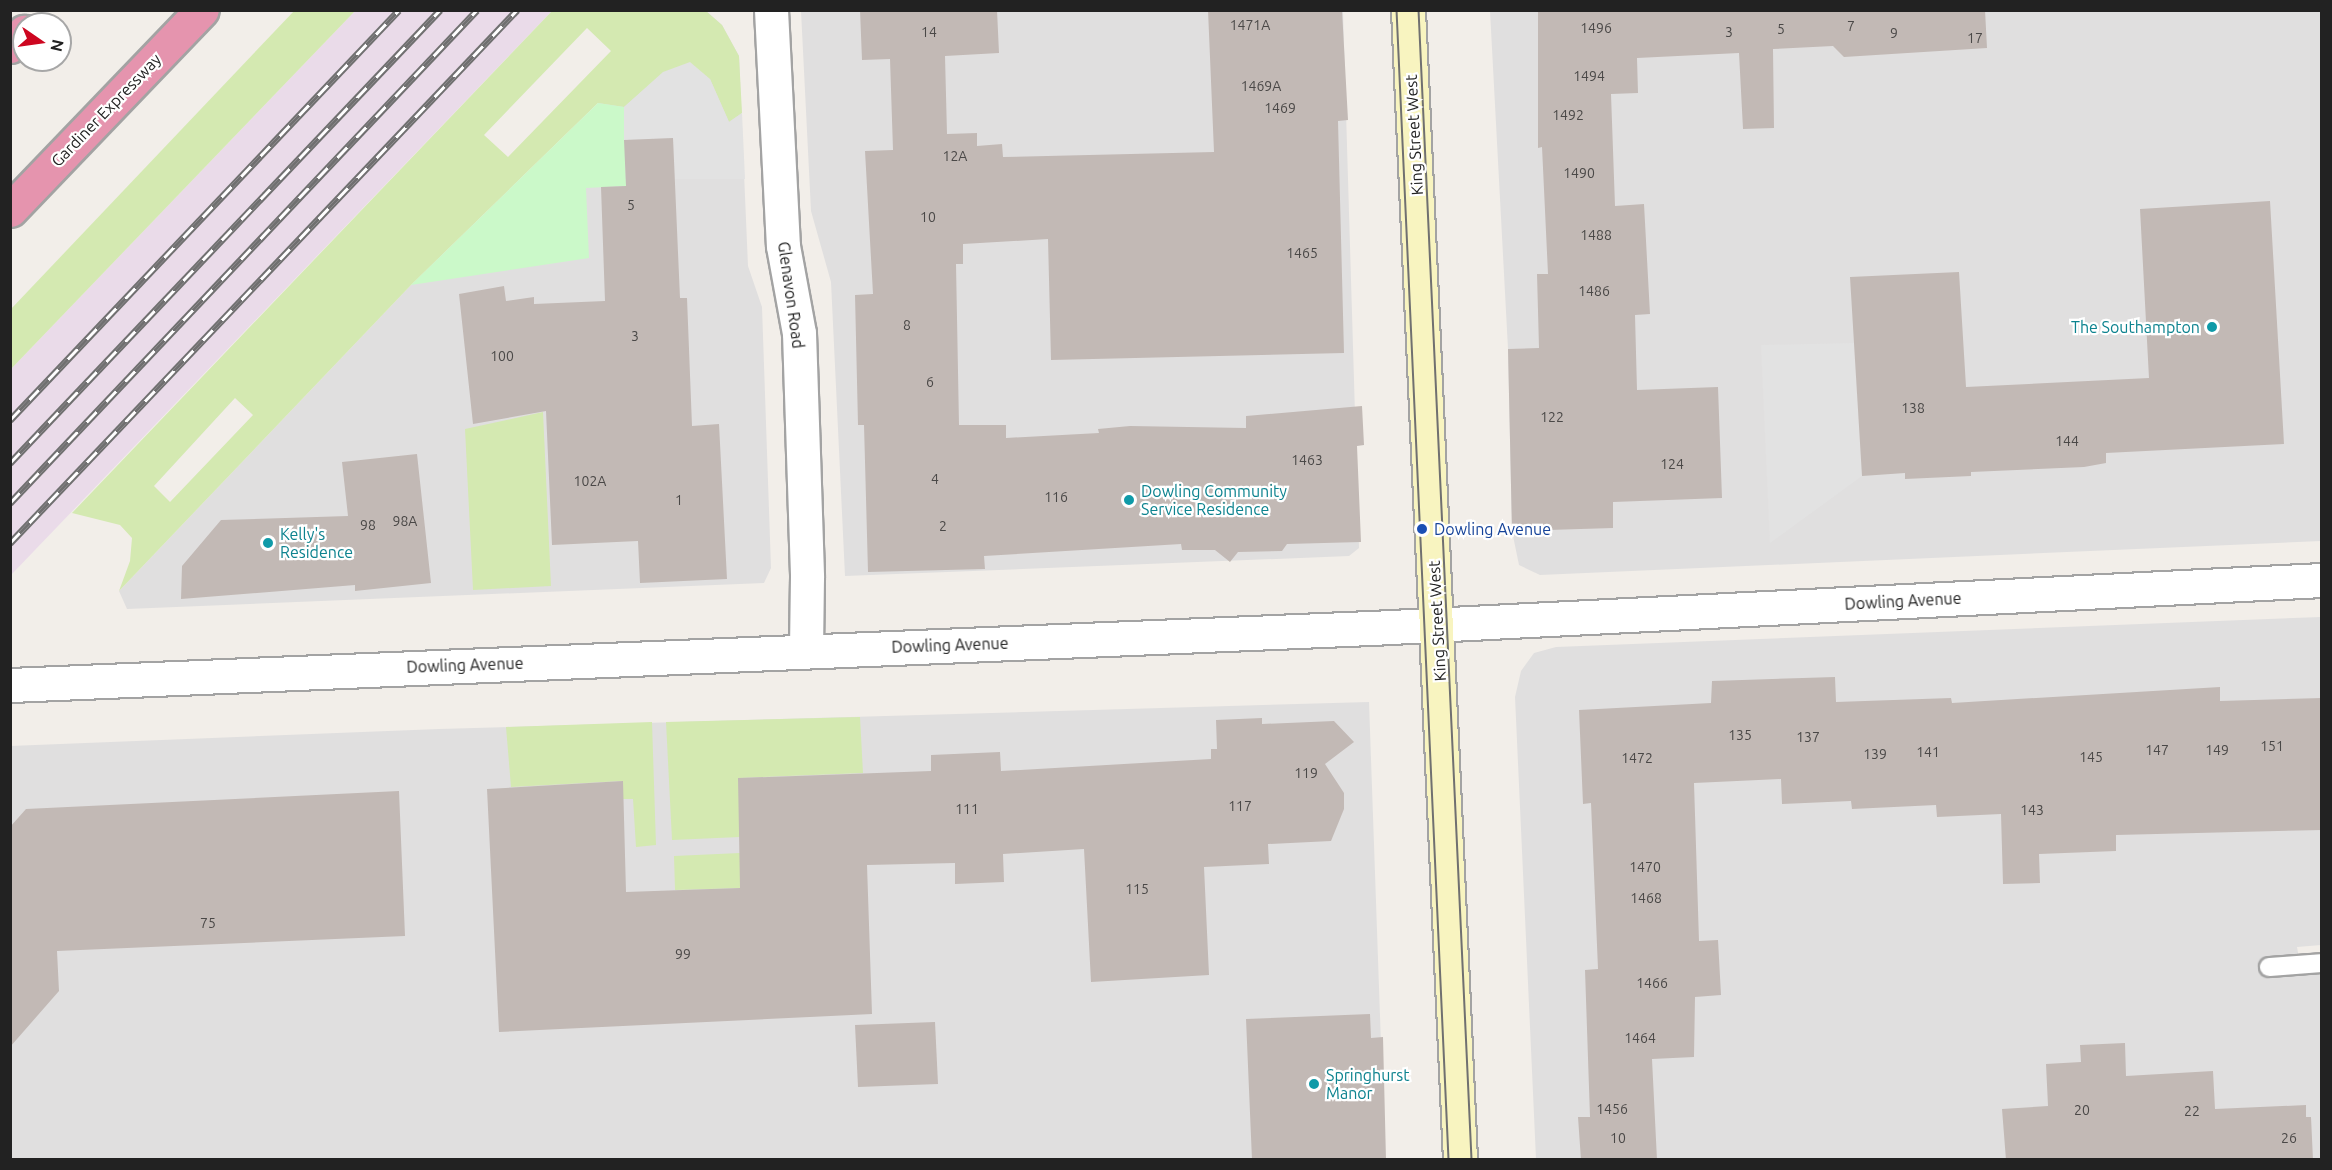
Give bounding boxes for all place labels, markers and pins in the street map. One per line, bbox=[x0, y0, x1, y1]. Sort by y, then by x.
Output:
place label: The Southampton bbox=[2071, 317, 2200, 337]
marker: The Southampton bbox=[2205, 320, 2219, 334]
place label: Dowling Community Service Residence bbox=[1141, 481, 1287, 519]
marker: Dowling Community Service Residence bbox=[1122, 493, 1136, 507]
place label: Dowling Avenue bbox=[1434, 519, 1551, 539]
marker: Dowling Avenue bbox=[1415, 522, 1429, 536]
place label: Kelly's Residence bbox=[280, 524, 353, 562]
marker: Kelly's Residence bbox=[261, 536, 275, 550]
place label: Springhurst Manor bbox=[1326, 1065, 1410, 1103]
marker: Springhurst Manor bbox=[1307, 1077, 1321, 1091]

